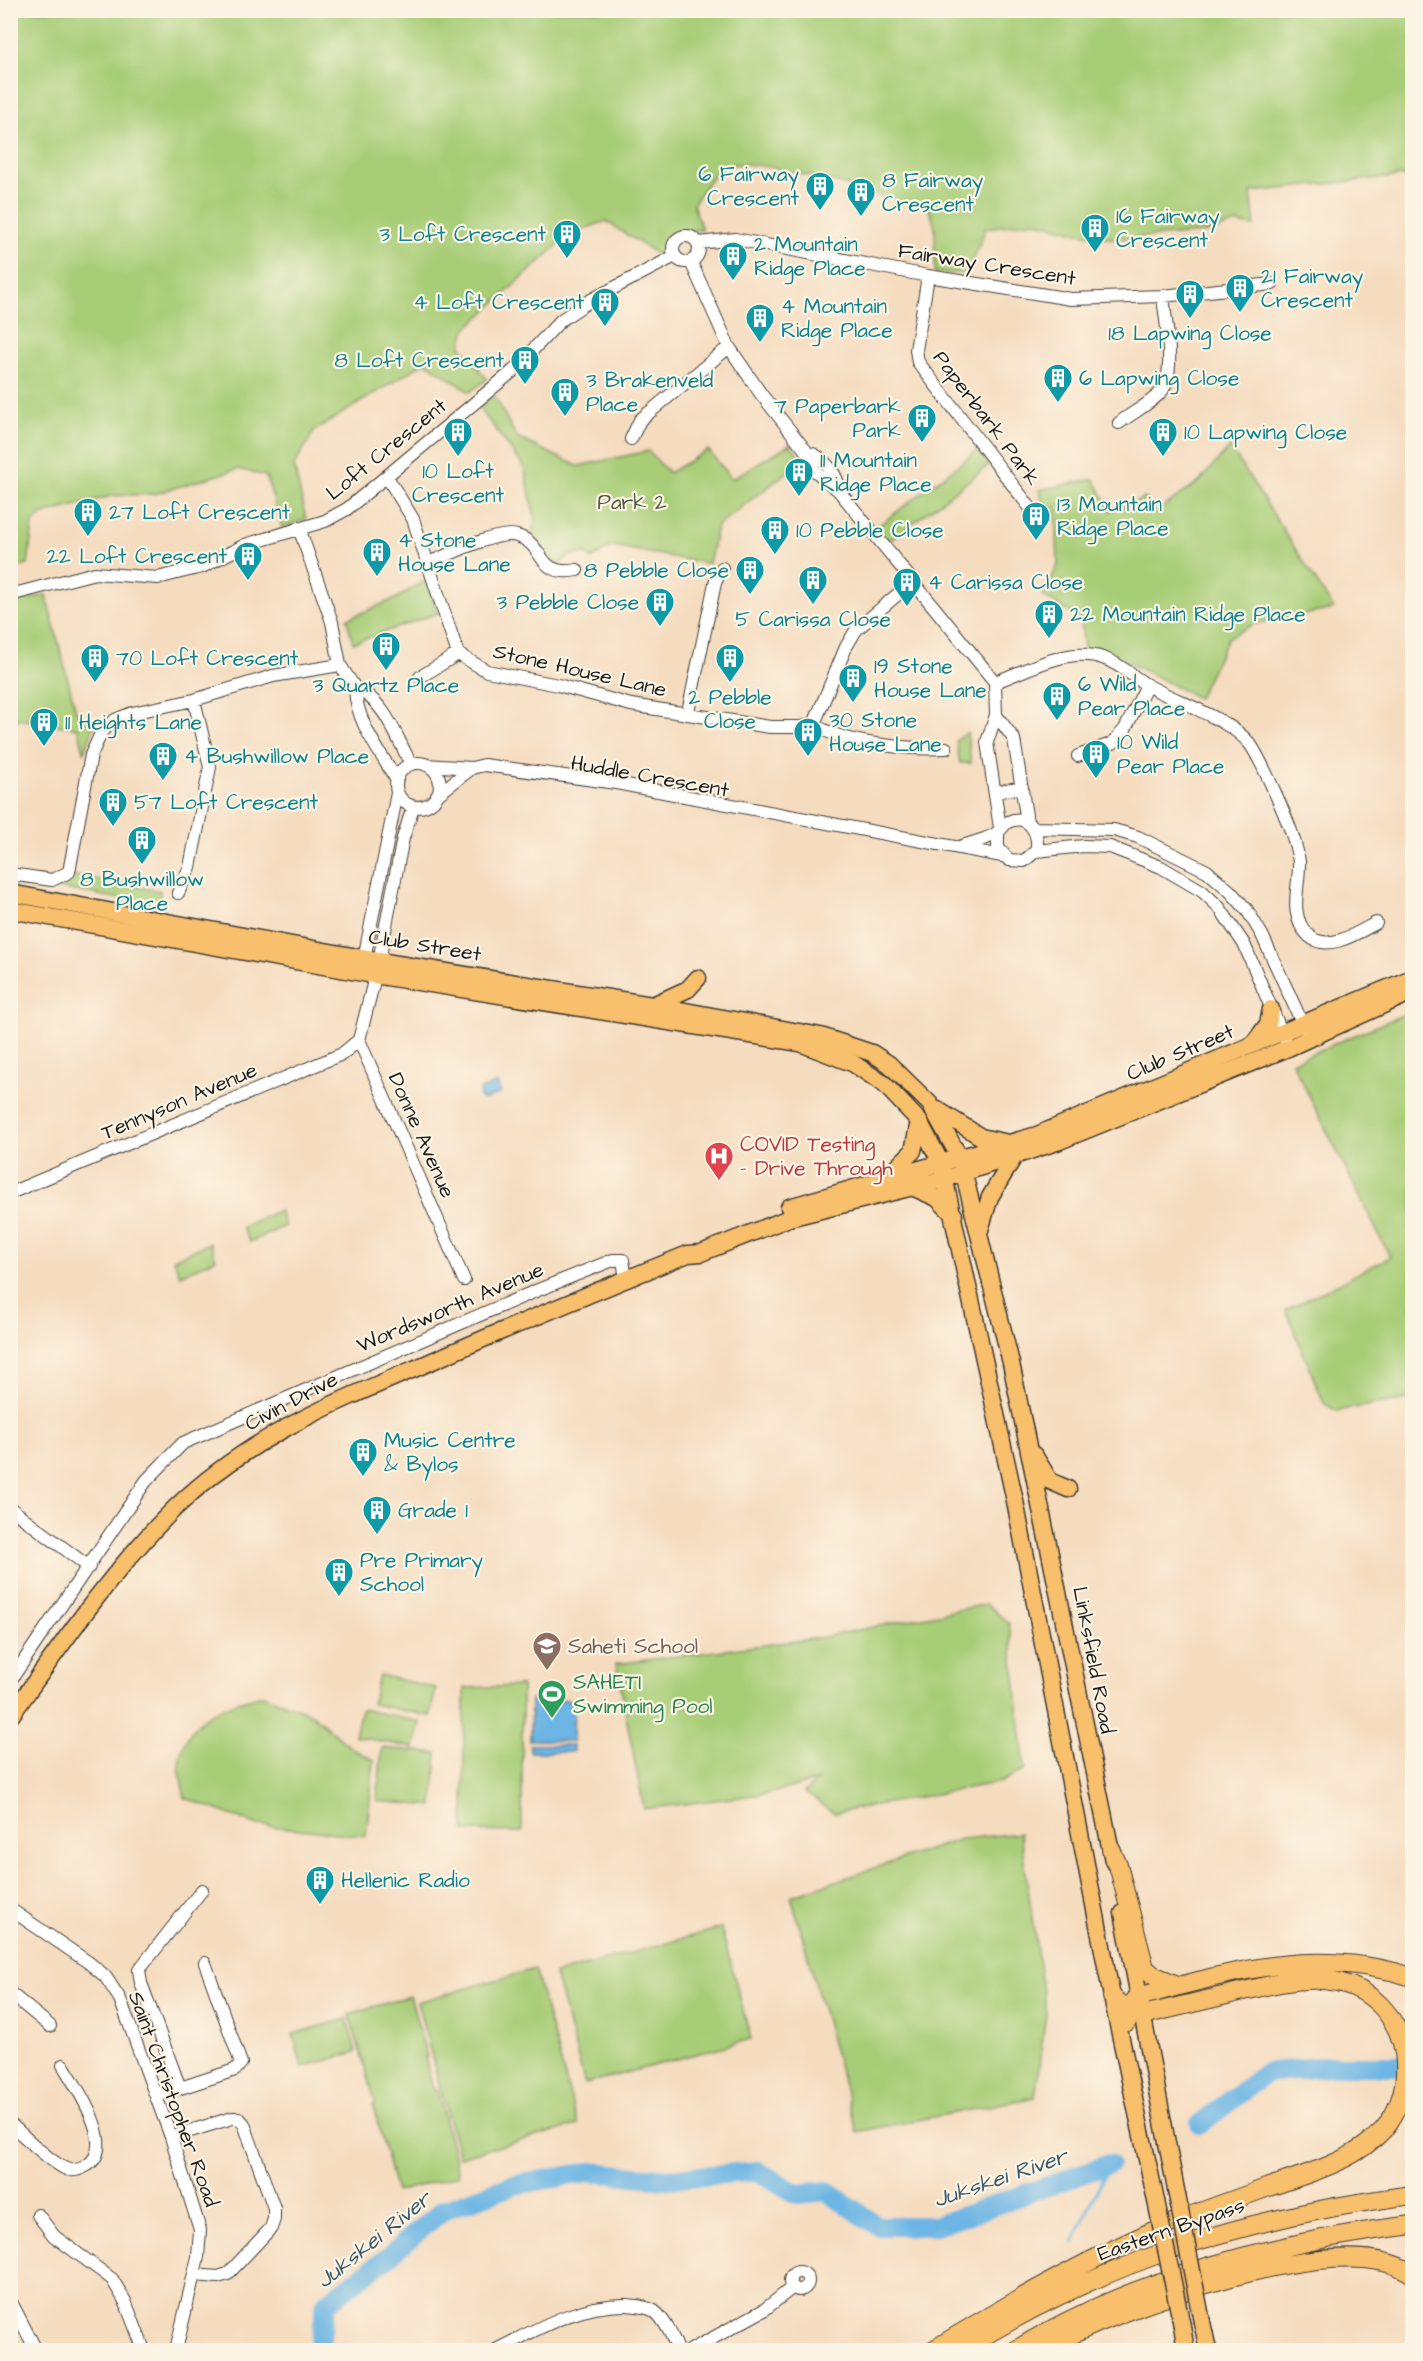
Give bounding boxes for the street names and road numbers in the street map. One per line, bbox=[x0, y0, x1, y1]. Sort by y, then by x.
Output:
street label: Fairway Crescent bbox=[896, 236, 1078, 295]
street label: Paperbark Park bbox=[925, 345, 1047, 493]
street label: Loft Crescent bbox=[320, 391, 453, 507]
street label: Stone House Lane bbox=[491, 636, 669, 704]
street label: Huddle Crescent bbox=[569, 748, 732, 805]
street label: Club Street bbox=[366, 922, 484, 969]
street label: Club Street bbox=[1122, 1017, 1239, 1088]
street label: Tennyson Avenue bbox=[97, 1056, 262, 1149]
street label: Donne Avenue bbox=[381, 1068, 462, 1203]
street label: Wordsworth Avenue bbox=[352, 1255, 548, 1360]
street label: Civin Drive bbox=[240, 1365, 343, 1438]
street label: Linksfield Road bbox=[1065, 1584, 1122, 1736]
street label: Saint Christopher Road bbox=[120, 1987, 226, 2211]
street label: Eastern Bypass bbox=[1094, 2191, 1249, 2270]

